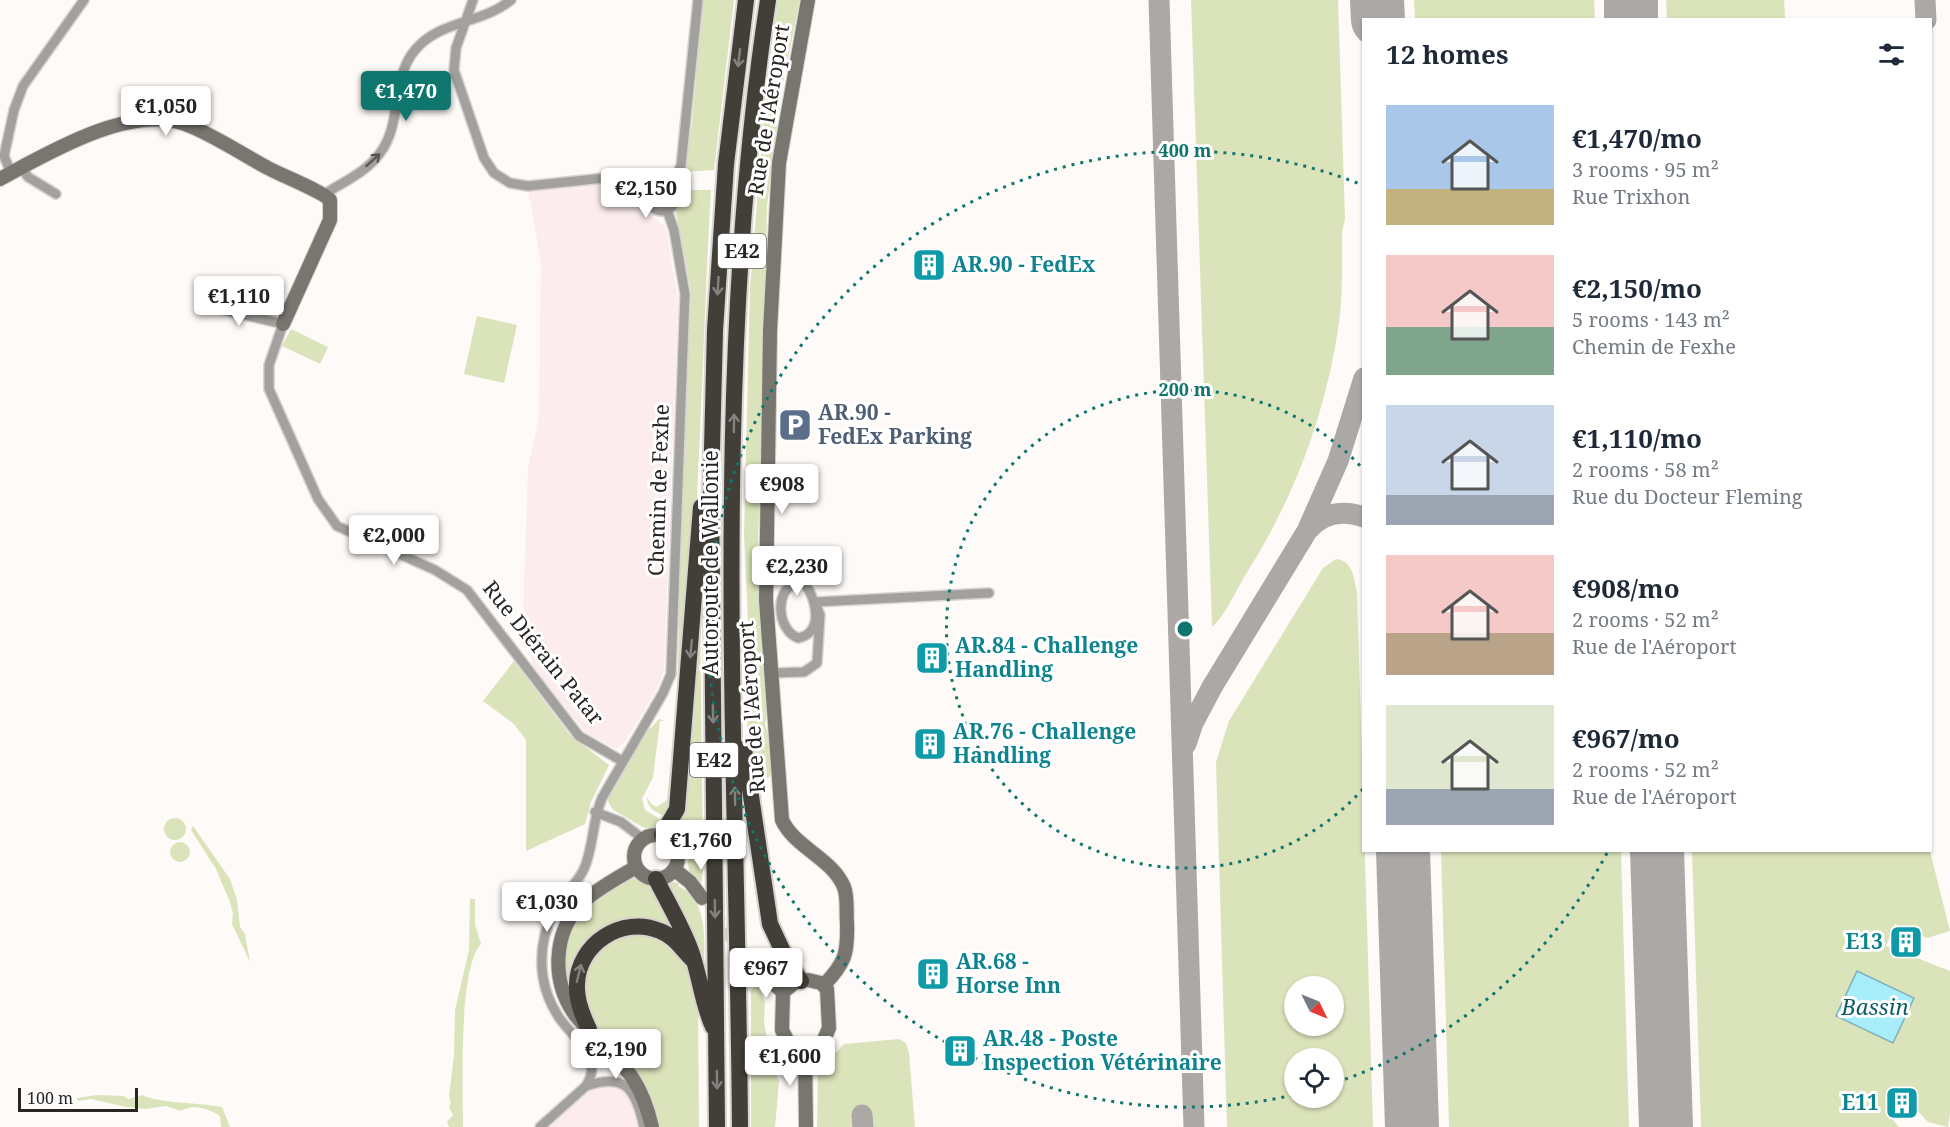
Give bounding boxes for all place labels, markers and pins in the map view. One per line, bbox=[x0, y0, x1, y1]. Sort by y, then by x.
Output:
pin: €1,470 bbox=[357, 71, 455, 122]
pin: €1,050 bbox=[117, 86, 215, 137]
pin: €2,150 bbox=[597, 168, 695, 219]
building icon: AR.90 - FedEx bbox=[911, 247, 947, 283]
place label: AR.90 - FedEx bbox=[952, 250, 1096, 278]
pin: €1,110 bbox=[190, 276, 288, 327]
place label: AR.90 - FedEx Parking bbox=[818, 398, 972, 450]
parking icon: AR.90 - FedEx Parking bbox=[777, 407, 813, 443]
pin: €908 bbox=[746, 464, 818, 515]
pin: €2,000 bbox=[345, 515, 443, 566]
pin: €2,230 bbox=[748, 546, 846, 597]
centre of rings bbox=[1175, 619, 1195, 639]
place label: AR.84 - Challenge Handling bbox=[955, 631, 1138, 683]
building icon: AR.84 - Challenge Handling bbox=[914, 640, 950, 676]
place label: AR.76 - Challenge Handling bbox=[953, 717, 1136, 769]
building icon: AR.76 - Challenge Handling bbox=[912, 726, 948, 762]
pin: €1,760 bbox=[652, 820, 750, 871]
pin: €1,030 bbox=[498, 882, 596, 933]
building icon: E13 bbox=[1888, 924, 1924, 960]
place label: E13 bbox=[1846, 927, 1883, 955]
place label: AR.68 - Horse Inn bbox=[956, 947, 1061, 999]
pin: €967 bbox=[730, 948, 802, 999]
building icon: AR.68 - Horse Inn bbox=[915, 956, 951, 992]
place label: AR.48 - Poste Inspection Vétérinaire bbox=[983, 1024, 1222, 1076]
pin: €2,190 bbox=[567, 1029, 665, 1080]
building icon: AR.48 - Poste Inspection Vétérinaire bbox=[942, 1033, 978, 1069]
pin: €1,600 bbox=[741, 1036, 839, 1087]
building icon: E11 bbox=[1884, 1085, 1920, 1121]
place label: E11 bbox=[1842, 1088, 1879, 1116]

